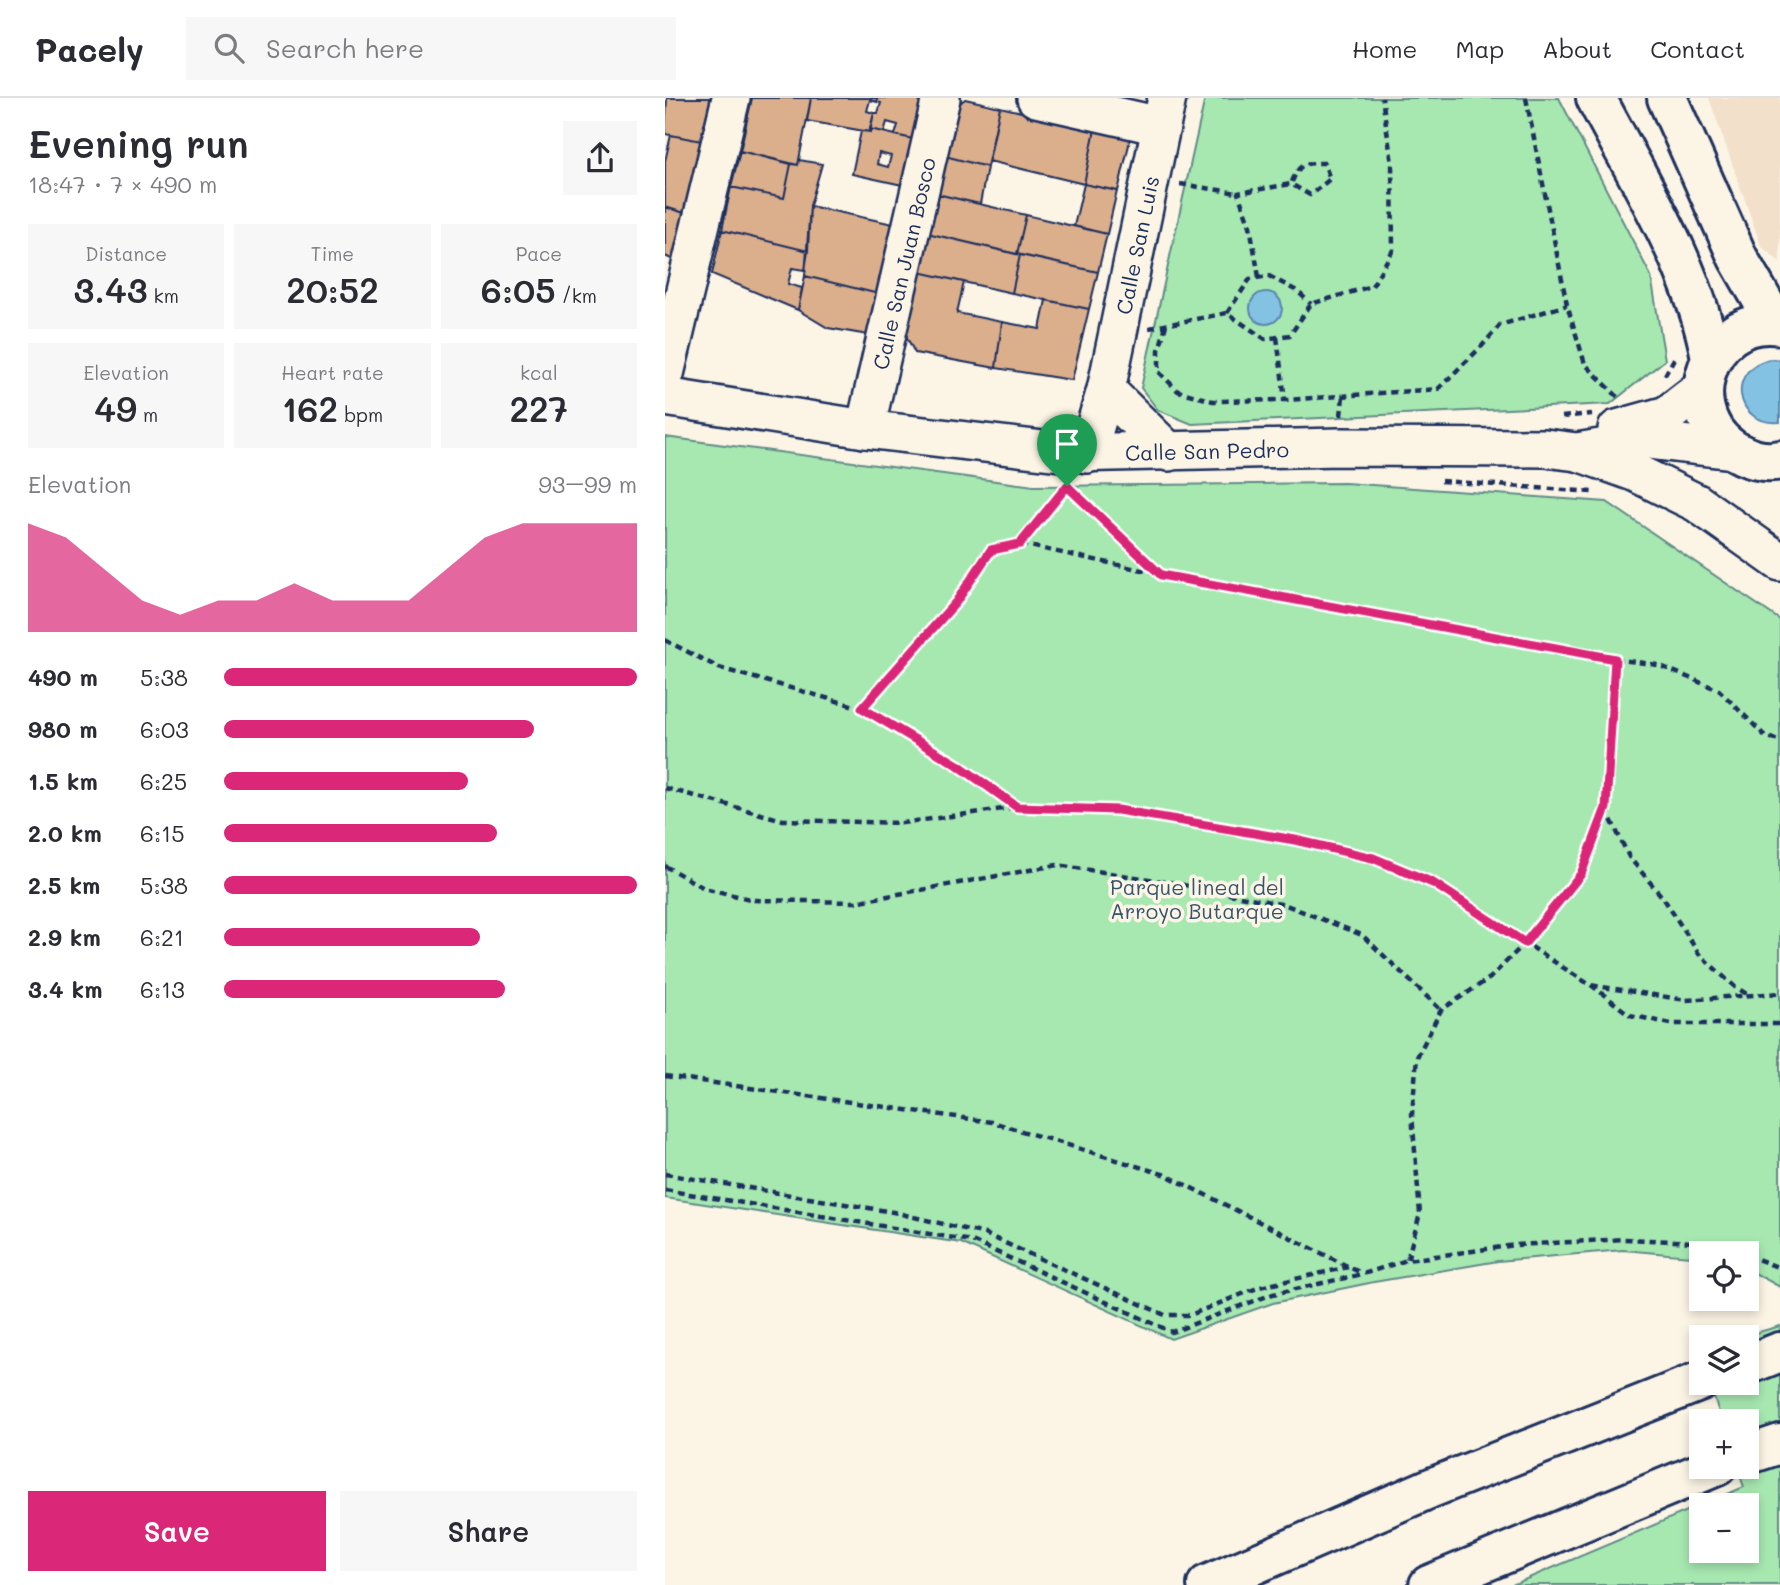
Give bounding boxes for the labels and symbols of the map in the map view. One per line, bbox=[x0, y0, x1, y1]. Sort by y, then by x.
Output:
street label: Calle San Juan Bosco bbox=[866, 155, 940, 372]
street label: Calle San Luis bbox=[1109, 173, 1164, 317]
pin bbox=[1037, 414, 1097, 486]
street label: Calle San Pedro bbox=[1125, 435, 1289, 465]
park label: Parque lineal del Arroyo Butarque bbox=[1110, 873, 1284, 924]

